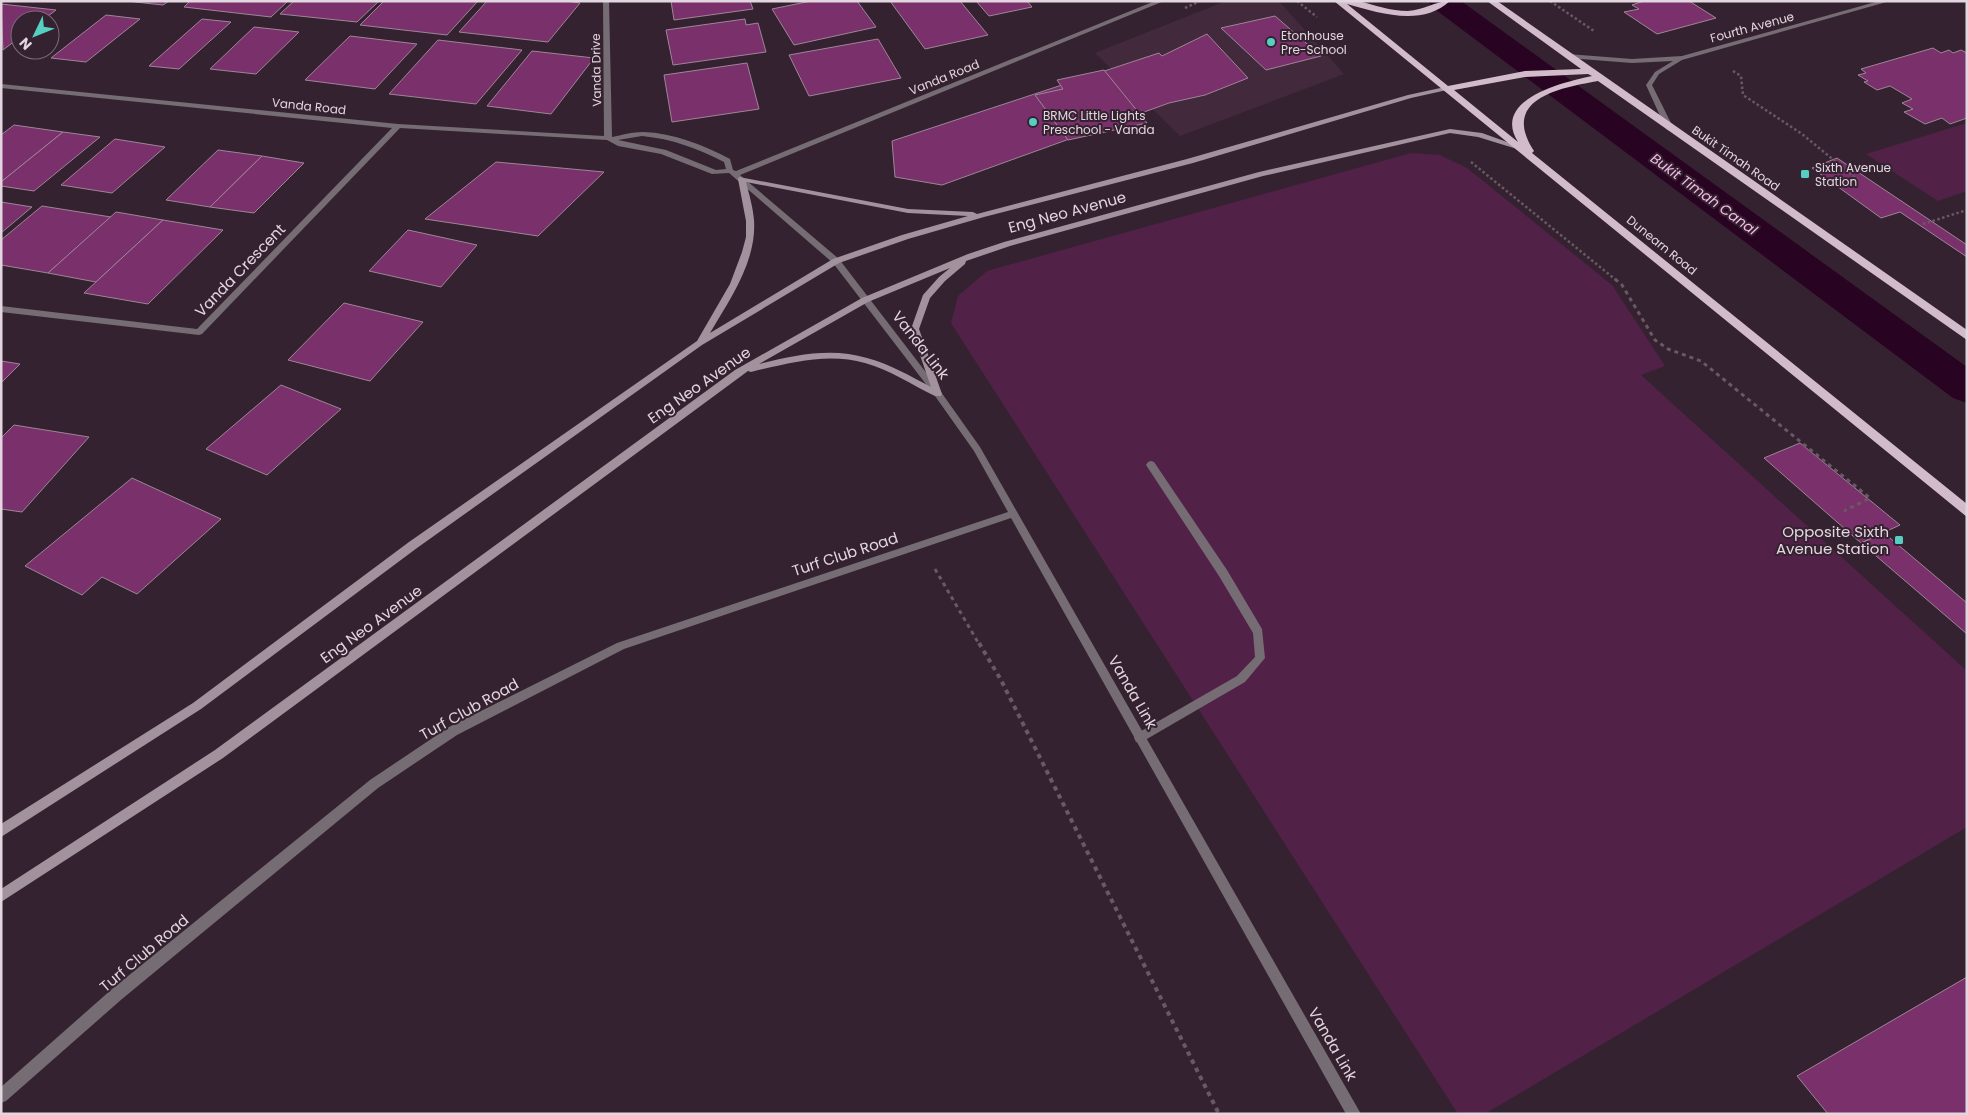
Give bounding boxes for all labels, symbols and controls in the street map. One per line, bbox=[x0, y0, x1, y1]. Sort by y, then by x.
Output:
street label: Fourth Avenue bbox=[1708, 8, 1796, 46]
north arrow bbox=[10, 10, 60, 60]
place label: Etonhouse Pre-School bbox=[1281, 27, 1347, 58]
text: N bbox=[15, 33, 36, 55]
street label: Vanda Drive bbox=[587, 33, 605, 107]
marker: Etonhouse Pre-School bbox=[1265, 36, 1277, 48]
street label: Vanda Road bbox=[906, 55, 982, 99]
street label: Vanda Road bbox=[271, 94, 347, 118]
place label: BRMC Little Lights Preschool - Vanda bbox=[1043, 107, 1155, 138]
marker: BRMC Little Lights Preschool - Vanda bbox=[1027, 116, 1039, 128]
street label: Bukit Timah Road bbox=[1689, 121, 1783, 195]
water label: Bukit Timah Canal bbox=[1646, 148, 1762, 240]
place label: Sixth Avenue Station bbox=[1815, 159, 1891, 190]
marker: Sixth Avenue Station bbox=[1799, 168, 1811, 180]
street label: Eng Neo Avenue bbox=[1006, 186, 1128, 238]
street label: Dunearn Road bbox=[1623, 211, 1701, 279]
street label: Vanda Crescent bbox=[190, 219, 290, 321]
street label: Vanda Link bbox=[888, 306, 955, 384]
street label: Eng Neo Avenue bbox=[643, 342, 755, 428]
place label: Opposite Sixth Avenue Station bbox=[1776, 521, 1889, 559]
street label: Turf Club Road bbox=[789, 527, 901, 581]
marker: Opposite Sixth Avenue Station bbox=[1893, 534, 1905, 546]
street label: Eng Neo Avenue bbox=[316, 580, 426, 668]
street label: Vanda Link bbox=[1103, 651, 1163, 733]
street label: Turf Club Road bbox=[416, 673, 522, 745]
street label: Turf Club Road bbox=[95, 910, 193, 996]
street label: Vanda Link bbox=[1303, 1003, 1363, 1085]

